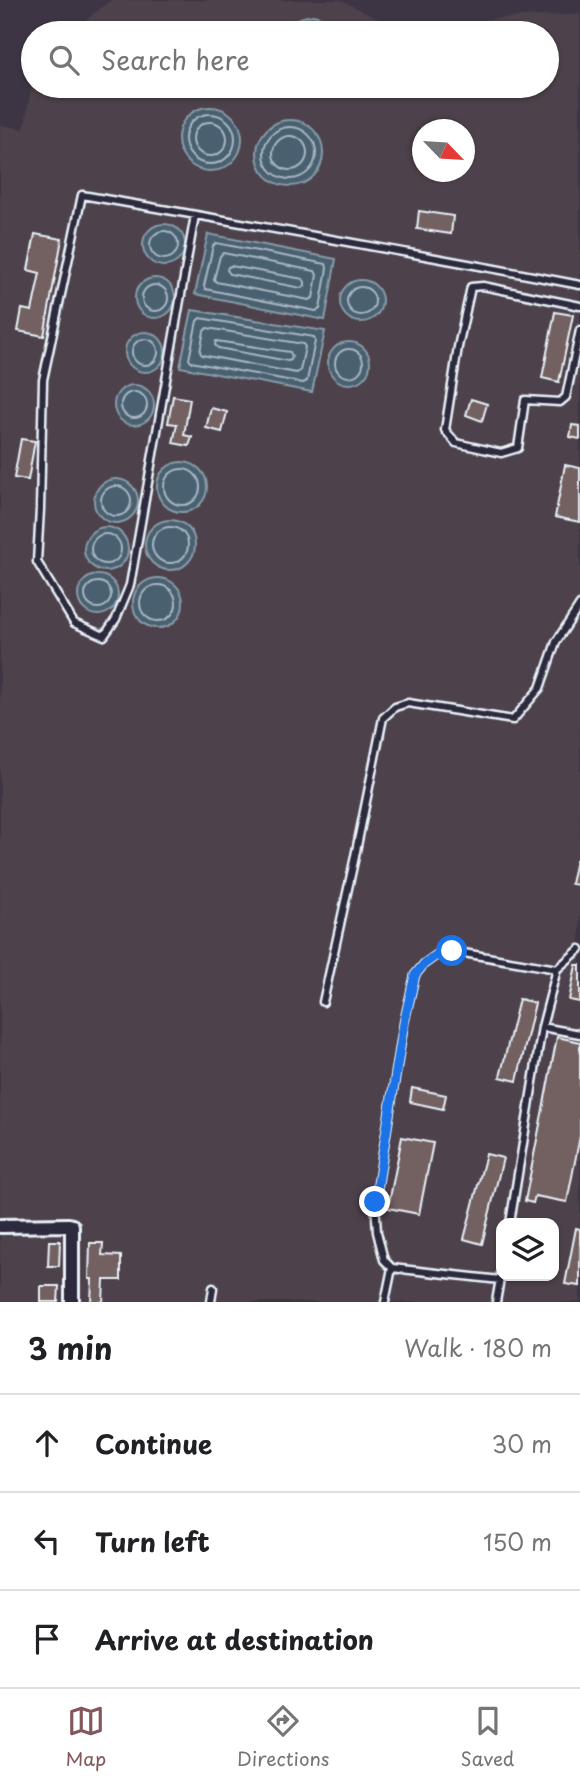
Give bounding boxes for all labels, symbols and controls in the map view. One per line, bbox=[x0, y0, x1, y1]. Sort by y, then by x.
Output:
search box bbox=[21, 21, 559, 98]
text: Search here bbox=[101, 40, 250, 79]
icon: search bbox=[45, 41, 83, 79]
north arrow bbox=[412, 119, 475, 182]
route start bbox=[436, 935, 467, 966]
route end bbox=[359, 1186, 390, 1217]
map controls bbox=[496, 1218, 559, 1281]
button: layers bbox=[496, 1218, 559, 1281]
text: 3 min bbox=[28, 1325, 113, 1370]
text: Walk · 180 m bbox=[404, 1330, 552, 1365]
icon: ahead bbox=[28, 1424, 66, 1462]
text: Continue bbox=[95, 1424, 212, 1463]
text: 30 m bbox=[491, 1426, 552, 1461]
icon: left bbox=[28, 1522, 66, 1560]
text: Turn left bbox=[95, 1522, 210, 1561]
text: 150 m bbox=[483, 1524, 552, 1559]
icon: arrive bbox=[28, 1620, 66, 1658]
text: Arrive at destination bbox=[95, 1620, 374, 1659]
tab: Map bbox=[66, 1702, 106, 1772]
tab: Directions bbox=[237, 1702, 330, 1772]
tab: Saved bbox=[461, 1702, 514, 1772]

